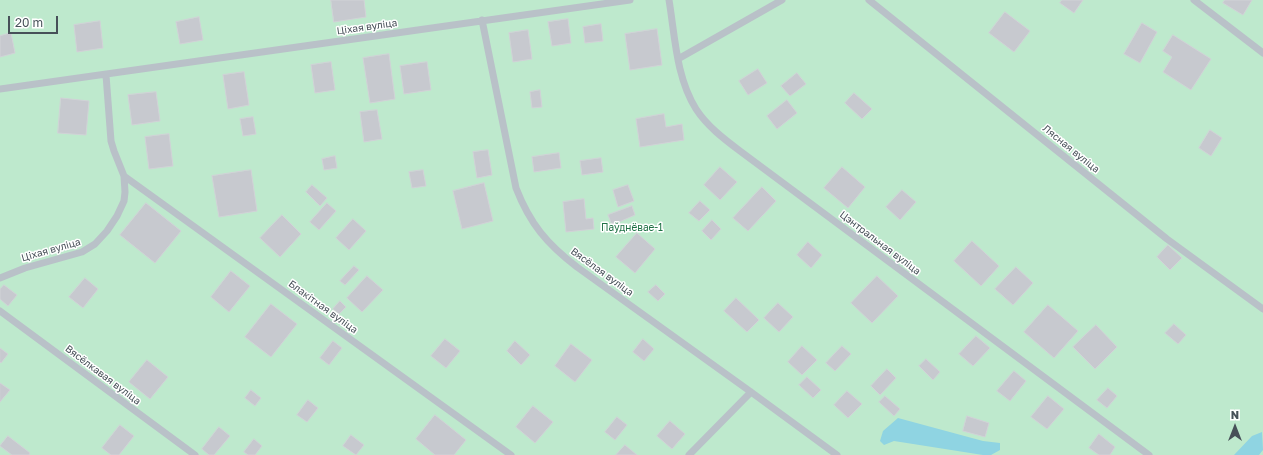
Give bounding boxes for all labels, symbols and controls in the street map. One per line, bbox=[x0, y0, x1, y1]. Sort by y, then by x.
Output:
scale bar bbox=[10, 8, 60, 34]
text: 20 m bbox=[15, 15, 43, 30]
street label: Ціхая вуліца bbox=[336, 17, 398, 37]
street label: Лясная вуліца bbox=[1040, 122, 1102, 176]
street label: Цэнтральная вуліца bbox=[837, 209, 923, 277]
park label: Паўднёвае-1 bbox=[601, 222, 663, 234]
street label: Ціхая вуліца bbox=[20, 236, 82, 264]
street label: Вясёлая вуліца bbox=[568, 245, 636, 299]
street label: Блакітная вуліца bbox=[286, 278, 360, 336]
street label: Вясёлкавая вуліца bbox=[63, 343, 143, 407]
north arrow bbox=[1215, 407, 1255, 447]
text: N bbox=[1231, 408, 1239, 421]

